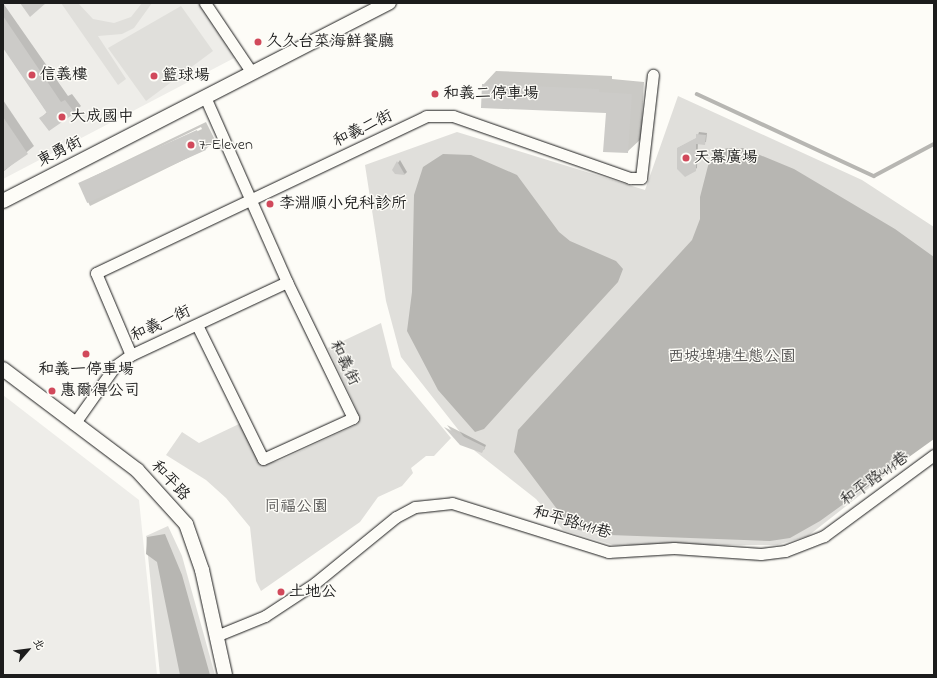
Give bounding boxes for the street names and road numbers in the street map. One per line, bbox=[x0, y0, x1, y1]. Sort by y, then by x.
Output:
street label: 和義二街 bbox=[330, 106, 396, 152]
street label: 東勇街 bbox=[34, 133, 86, 171]
street label: 和義一街 bbox=[128, 302, 194, 346]
street label: 和義街 bbox=[325, 337, 363, 389]
street label: 和平路411巷 bbox=[837, 447, 913, 511]
street label: 和平路 bbox=[147, 457, 193, 505]
street label: 和平路411巷 bbox=[531, 503, 613, 543]

